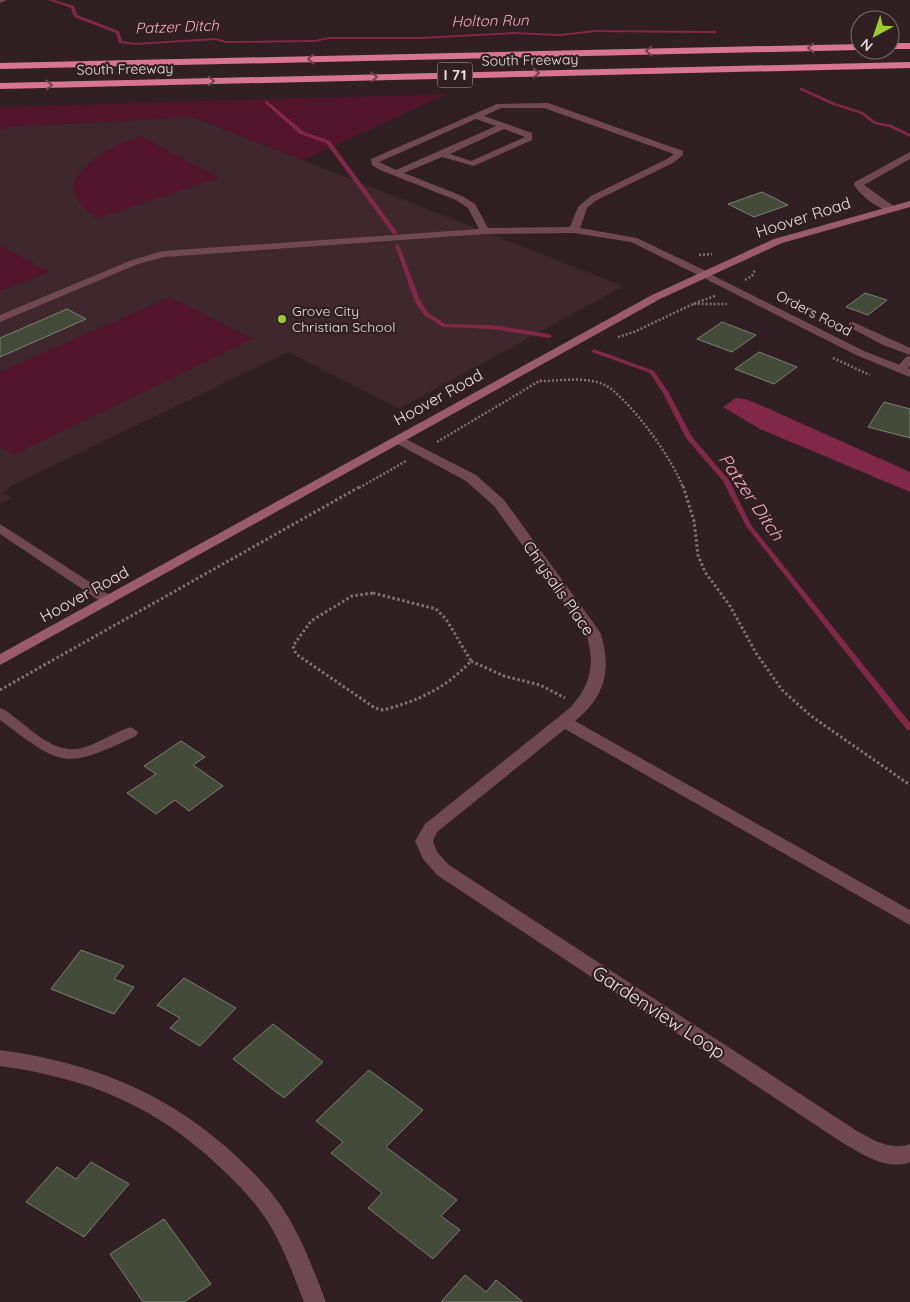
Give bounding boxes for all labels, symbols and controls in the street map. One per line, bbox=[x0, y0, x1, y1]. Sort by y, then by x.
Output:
water label: Holton Run bbox=[451, 10, 529, 31]
north arrow bbox=[850, 10, 900, 60]
water label: Patzer Ditch bbox=[135, 16, 220, 37]
text: N bbox=[857, 35, 876, 55]
one-way arrow bbox=[807, 43, 815, 53]
one-way arrow bbox=[645, 46, 653, 57]
street label: South Freeway bbox=[482, 50, 578, 70]
one-way arrow bbox=[307, 54, 315, 64]
street label: South Freeway bbox=[77, 59, 173, 79]
road number: I 71 bbox=[438, 62, 472, 88]
one-way arrow bbox=[532, 68, 540, 78]
one-way arrow bbox=[370, 72, 378, 82]
one-way arrow bbox=[208, 76, 215, 86]
one-way arrow bbox=[45, 80, 53, 90]
street label: Hoover Road bbox=[753, 192, 853, 242]
street label: Orders Road bbox=[773, 286, 855, 340]
place label: Grove City Christian School bbox=[292, 302, 395, 336]
marker: Grove City Christian School bbox=[276, 313, 288, 325]
street label: Hoover Road bbox=[390, 364, 486, 430]
water label: Patzer Ditch bbox=[714, 449, 789, 545]
street label: Chrysalis Place bbox=[519, 537, 599, 639]
street label: Hoover Road bbox=[36, 561, 132, 627]
street label: Gardenview Loop bbox=[588, 960, 730, 1064]

